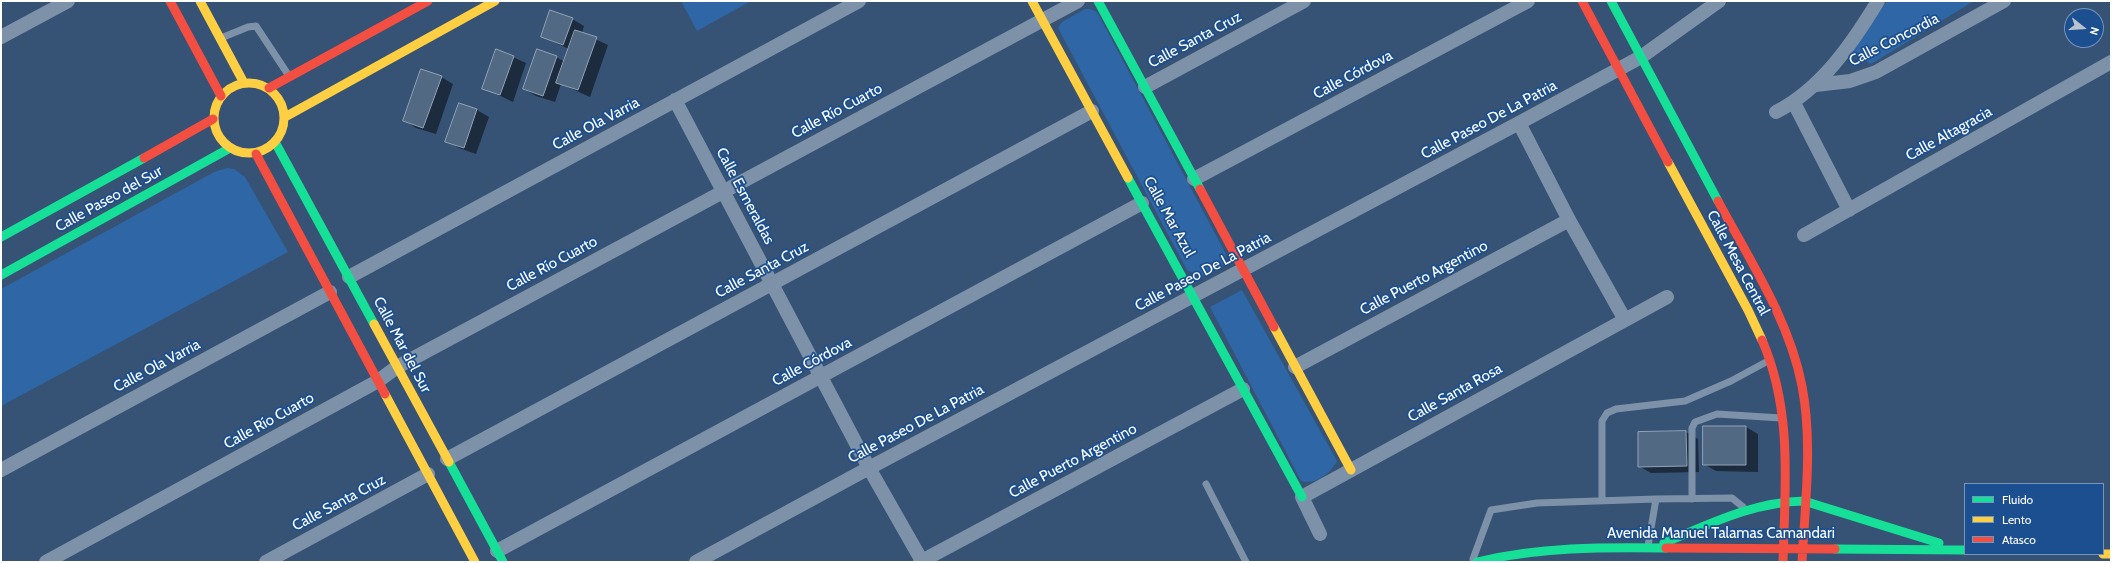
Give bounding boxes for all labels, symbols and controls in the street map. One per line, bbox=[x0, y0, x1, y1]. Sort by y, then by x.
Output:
street label: Calle Santa Cruz bbox=[1145, 8, 1245, 72]
north arrow bbox=[2064, 8, 2104, 48]
street label: Calle Concordia bbox=[1846, 10, 1942, 70]
text: N bbox=[2087, 25, 2102, 37]
street label: Calle Córdova bbox=[1310, 47, 1396, 103]
street label: Calle Paseo De La Patria bbox=[1418, 77, 1560, 163]
street label: Calle Río Cuarto bbox=[788, 80, 886, 142]
street label: Calle Ola Varria bbox=[550, 94, 642, 154]
street label: Calle Altagracia bbox=[1903, 103, 1995, 165]
street label: Calle Esmeraldas bbox=[712, 145, 778, 247]
street label: Calle Paseo del Sur bbox=[52, 162, 166, 236]
street label: Calle Mar Azul bbox=[1139, 173, 1199, 261]
street label: Calle Mesa Central bbox=[1703, 207, 1773, 319]
street label: Calle Paseo De La Patria bbox=[1132, 229, 1274, 315]
street label: Calle Río Cuarto bbox=[503, 233, 601, 295]
street label: Calle Puerto Argentino bbox=[1357, 237, 1491, 319]
street label: Calle Santa Cruz bbox=[712, 238, 812, 302]
street label: Calle Mar del Sur bbox=[369, 294, 435, 396]
street label: Calle Córdova bbox=[769, 334, 855, 390]
street label: Calle Ola Varria bbox=[111, 336, 203, 396]
street label: Calle Santa Rosa bbox=[1405, 360, 1505, 426]
street label: Calle Paseo De La Patria bbox=[845, 381, 987, 467]
street label: Calle Río Cuarto bbox=[221, 389, 317, 453]
street label: Calle Puerto Argentino bbox=[1006, 420, 1140, 502]
street label: Calle Santa Cruz bbox=[289, 471, 389, 535]
legend bbox=[1964, 483, 2104, 555]
text: Fluido bbox=[2002, 492, 2033, 507]
text: Lento bbox=[2002, 512, 2031, 527]
street label: Avenida Manuel Talamas Camandari bbox=[1607, 525, 1835, 543]
text: Atasco bbox=[2002, 532, 2036, 547]

